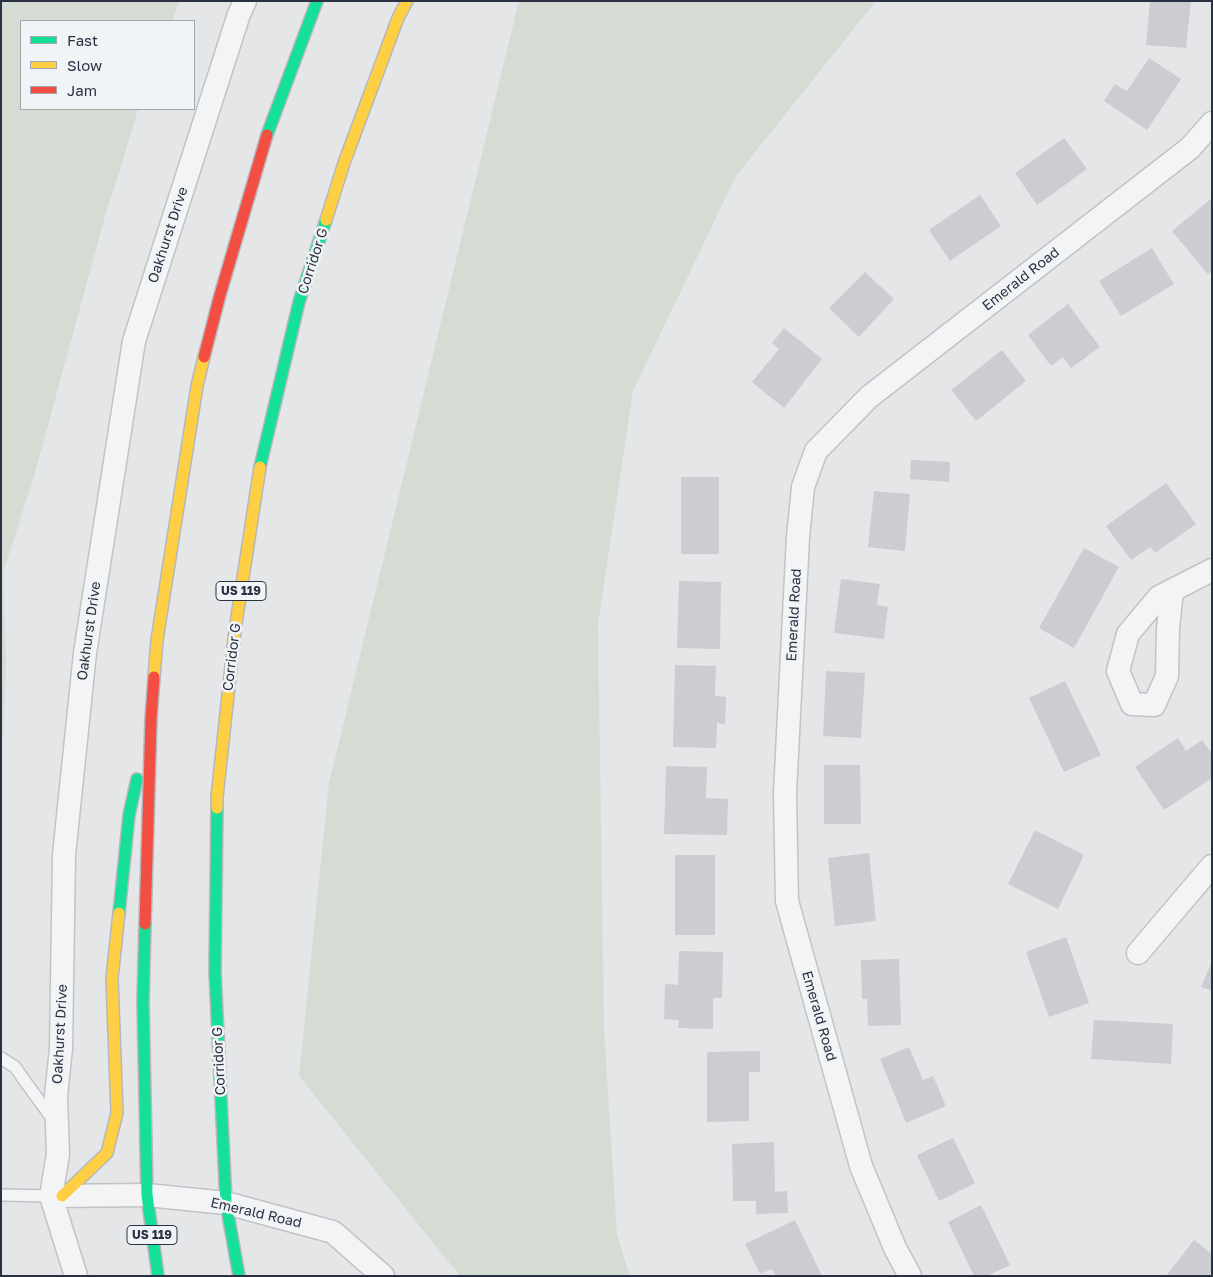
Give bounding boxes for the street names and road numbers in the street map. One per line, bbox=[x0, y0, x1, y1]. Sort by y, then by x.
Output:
street label: Oakhurst Drive bbox=[145, 185, 191, 285]
street label: Corridor G bbox=[294, 226, 332, 296]
street label: Emerald Road bbox=[979, 244, 1063, 314]
street label: Emerald Road bbox=[783, 568, 805, 662]
street label: Oakhurst Drive bbox=[74, 580, 104, 682]
road number: US 119 bbox=[216, 582, 266, 600]
street label: Corridor G bbox=[219, 622, 245, 692]
street label: Emerald Road bbox=[798, 969, 840, 1063]
street label: Oakhurst Drive bbox=[49, 984, 71, 1084]
street label: Corridor G bbox=[209, 1026, 229, 1096]
street label: Emerald Road bbox=[209, 1194, 303, 1232]
road number: US 119 bbox=[127, 1226, 177, 1244]

